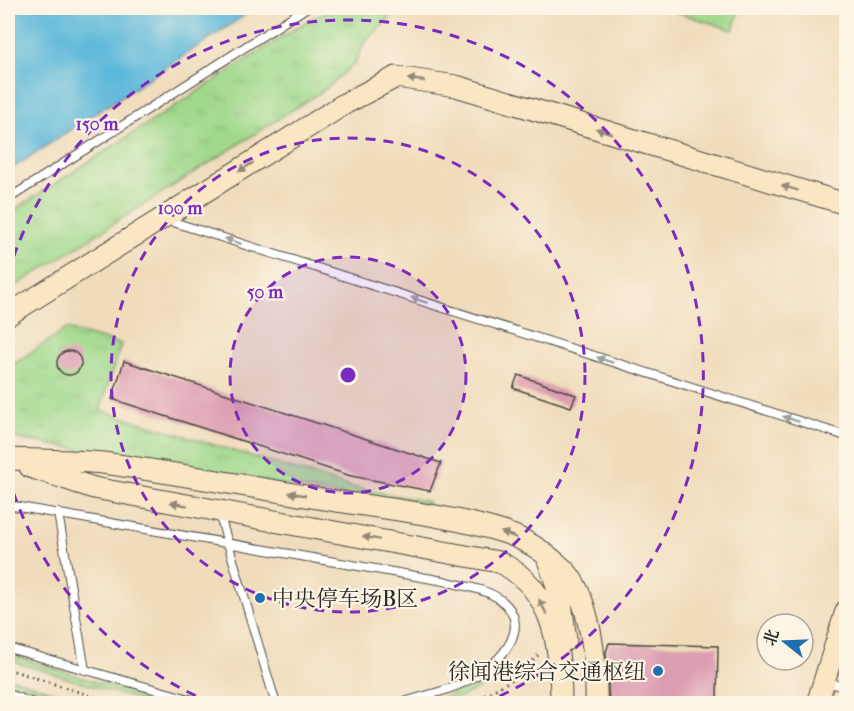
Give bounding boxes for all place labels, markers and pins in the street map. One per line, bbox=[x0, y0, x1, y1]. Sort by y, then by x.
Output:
centre of rings bbox=[338, 365, 358, 385]
place label: 中央停车场B区 bbox=[272, 586, 418, 612]
marker: 中央停车场B区 bbox=[253, 591, 267, 605]
place label: 徐闻港综合交通枢纽 bbox=[448, 659, 646, 685]
marker: 徐闻港综合交通枢纽 bbox=[651, 664, 665, 678]

